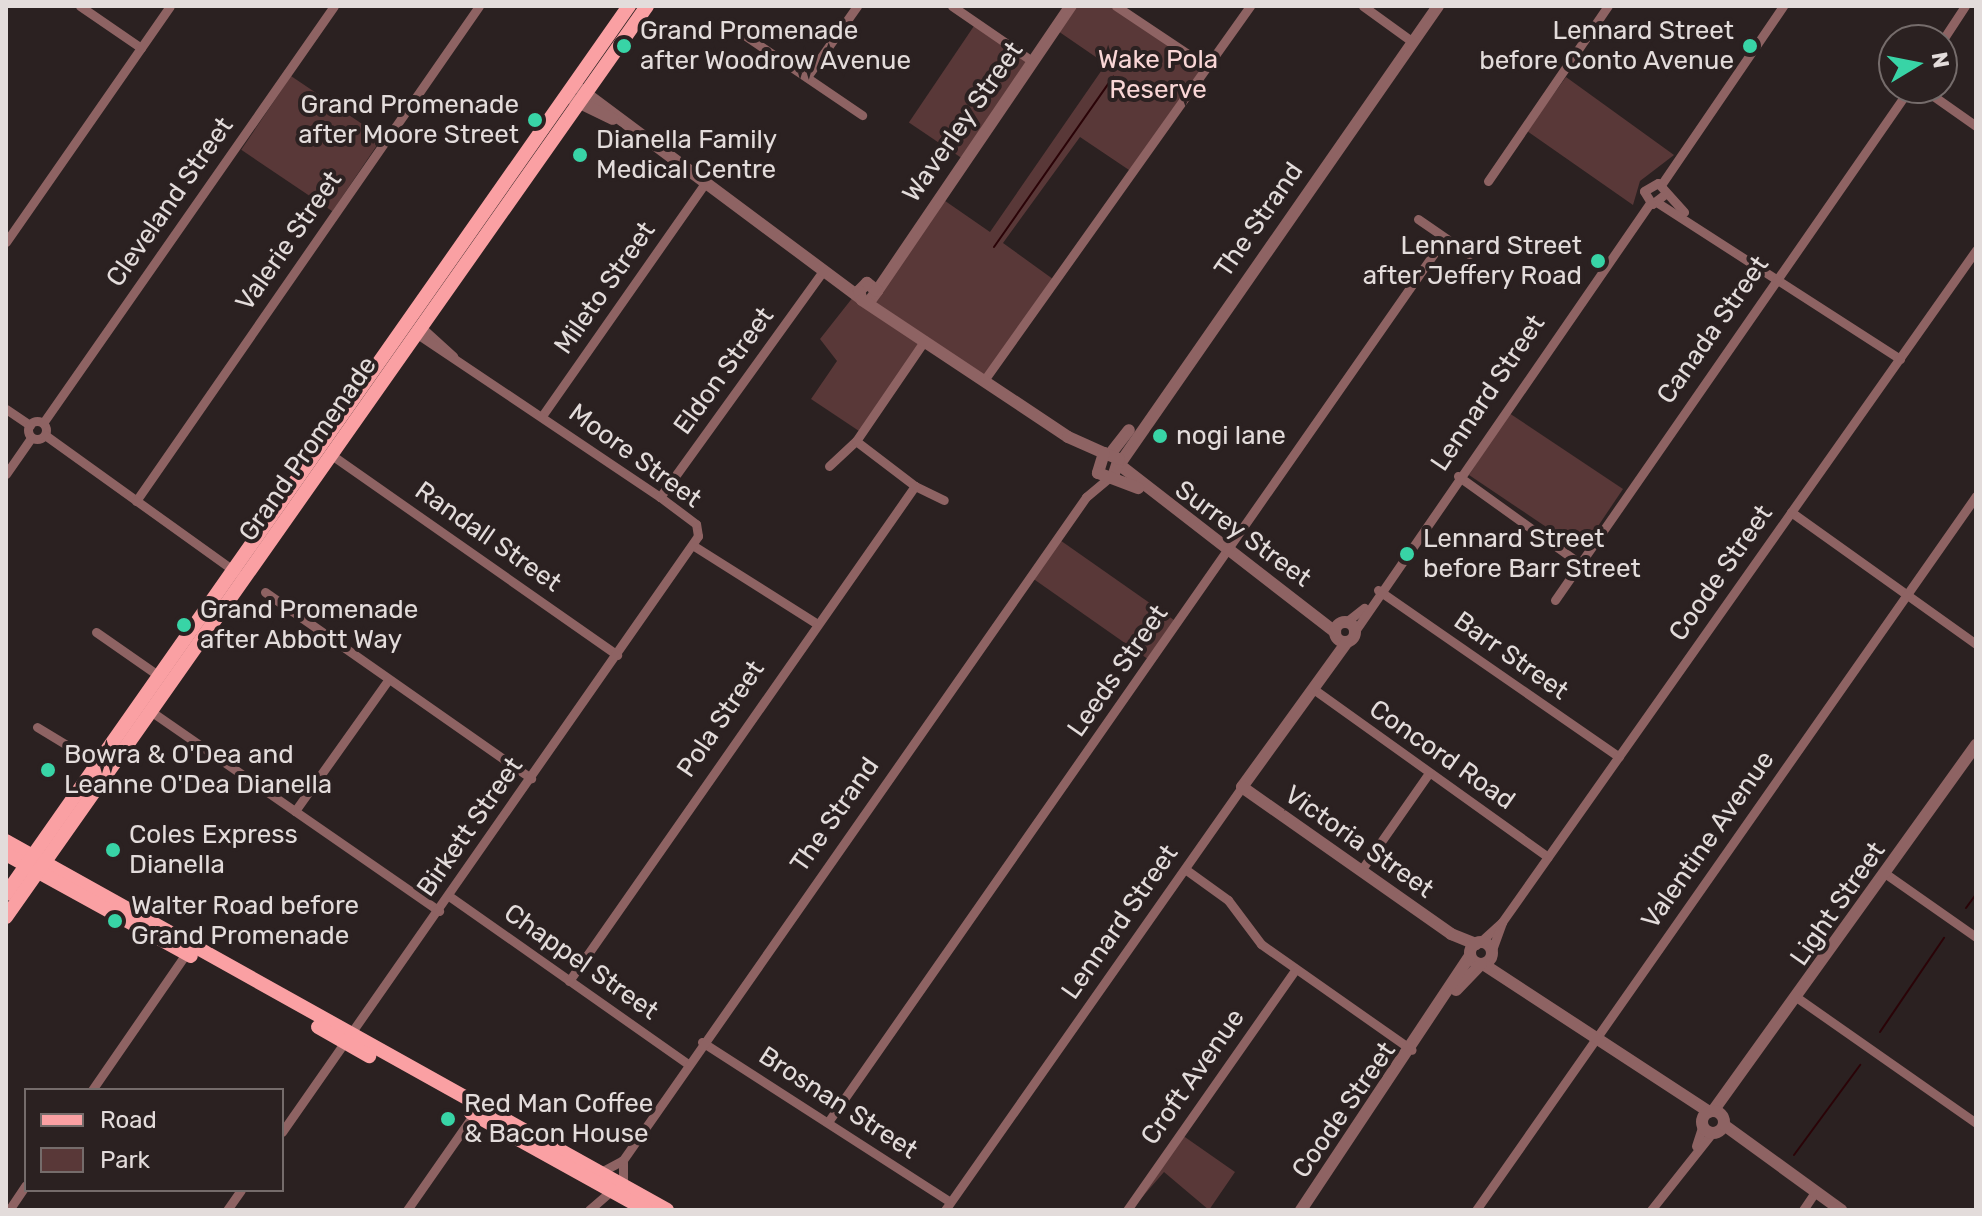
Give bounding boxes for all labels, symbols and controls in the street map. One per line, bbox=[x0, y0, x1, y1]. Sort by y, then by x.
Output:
place label: Grand Promenade after Woodrow Avenue bbox=[640, 15, 913, 76]
place label: Lennard Street before Conto Avenue bbox=[1479, 15, 1734, 76]
north arrow bbox=[1878, 24, 1958, 104]
street label: Waverley Street bbox=[896, 36, 1030, 208]
marker: Grand Promenade after Woodrow Avenue bbox=[615, 37, 633, 55]
marker: Lennard Street before Conto Avenue bbox=[1741, 37, 1759, 55]
park label: Wake Pola Reserve bbox=[1098, 44, 1218, 106]
text: N bbox=[1925, 50, 1955, 70]
place label: Grand Promenade after Moore Street bbox=[298, 89, 519, 150]
street label: Cleveland Street bbox=[100, 111, 240, 293]
marker: Grand Promenade after Moore Street bbox=[526, 111, 544, 129]
place label: Dianella Family Medical Centre bbox=[596, 124, 777, 186]
marker: Dianella Family Medical Centre bbox=[571, 146, 589, 164]
street label: The Strand bbox=[1208, 157, 1310, 283]
street label: Valerie Street bbox=[229, 165, 349, 317]
street label: Mileto Street bbox=[548, 216, 662, 360]
place label: Lennard Street after Jeffery Road bbox=[1361, 230, 1582, 292]
street label: Canada Street bbox=[1651, 250, 1775, 410]
marker: Lennard Street after Jeffery Road bbox=[1589, 252, 1607, 270]
street label: Eldon Street bbox=[667, 301, 781, 441]
street label: Lennard Street bbox=[1424, 309, 1552, 477]
street label: Grand Promenade bbox=[233, 351, 383, 547]
street label: Moore Street bbox=[563, 397, 707, 515]
place label: nogi lane bbox=[1176, 420, 1286, 452]
marker: nogi lane bbox=[1151, 427, 1169, 445]
street label: Surrey Street bbox=[1169, 474, 1317, 594]
street label: Randall Street bbox=[409, 475, 567, 599]
street label: Coode Street bbox=[1663, 499, 1779, 647]
place label: Lennard Street before Barr Street bbox=[1423, 523, 1641, 584]
marker: Lennard Street before Barr Street bbox=[1398, 545, 1416, 563]
place label: Grand Promenade after Abbott Way bbox=[200, 594, 418, 656]
street label: Leeds Street bbox=[1061, 599, 1175, 743]
street label: Barr Street bbox=[1448, 605, 1574, 707]
marker: Grand Promenade after Abbott Way bbox=[175, 616, 193, 634]
street label: Pola Street bbox=[671, 655, 771, 783]
street label: Concord Road bbox=[1363, 693, 1521, 817]
place label: Bowra & O'Dea and Leanne O'Dea Dianella bbox=[64, 739, 332, 800]
street label: Valentine Avenue bbox=[1635, 745, 1781, 935]
street label: Birkett Street bbox=[411, 751, 529, 903]
street label: The Strand bbox=[784, 752, 886, 878]
marker: Bowra & O'Dea and Leanne O'Dea Dianella bbox=[39, 761, 57, 779]
street label: Victoria Street bbox=[1278, 779, 1440, 905]
place label: Coles Express Dianella bbox=[129, 819, 298, 880]
street label: Light Street bbox=[1784, 836, 1892, 972]
street label: Lennard Street bbox=[1055, 839, 1185, 1005]
marker: Coles Express Dianella bbox=[104, 841, 122, 859]
place label: Walter Road before Grand Promenade bbox=[131, 890, 360, 952]
street label: Chappel Street bbox=[498, 897, 664, 1027]
marker: Walter Road before Grand Promenade bbox=[106, 912, 124, 930]
street label: Croft Avenue bbox=[1135, 1003, 1251, 1151]
street label: Coode Street bbox=[1286, 1036, 1402, 1184]
street label: Brosnan Street bbox=[753, 1040, 923, 1166]
legend bbox=[24, 1088, 284, 1192]
place label: Red Man Coffee & Bacon House bbox=[464, 1088, 653, 1150]
text: Road bbox=[100, 1106, 157, 1134]
marker: Red Man Coffee & Bacon House bbox=[439, 1110, 457, 1128]
text: Park bbox=[100, 1146, 150, 1174]

